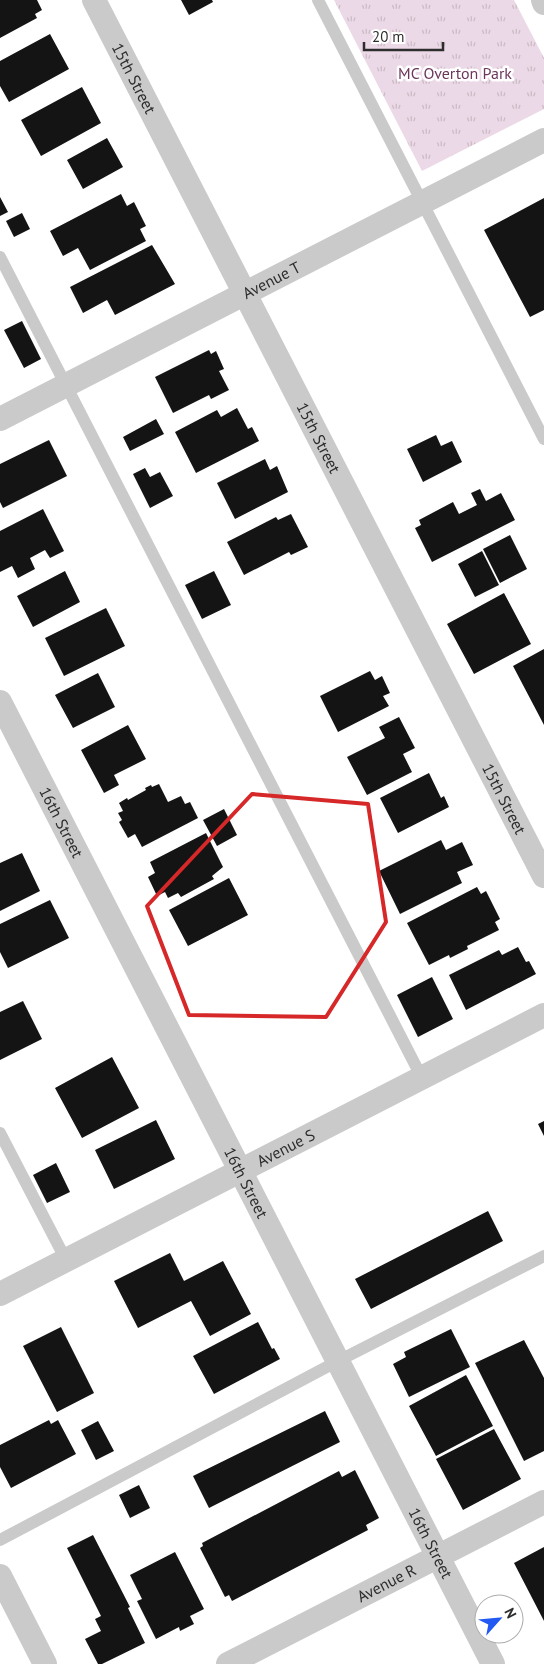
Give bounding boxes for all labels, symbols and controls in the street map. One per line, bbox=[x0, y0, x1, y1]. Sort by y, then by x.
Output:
scale bar bbox=[364, 20, 443, 52]
text: 20 m bbox=[372, 27, 405, 46]
street label: 15th Street bbox=[108, 40, 161, 118]
park label: MC Overton Park bbox=[398, 63, 512, 83]
street label: Avenue T bbox=[239, 257, 304, 303]
street label: 15th Street bbox=[292, 399, 346, 477]
street label: 15th Street bbox=[478, 760, 531, 838]
street label: 16th Street bbox=[35, 783, 88, 861]
street label: Avenue S bbox=[253, 1124, 318, 1171]
street label: 16th Street bbox=[220, 1144, 273, 1222]
street label: 16th Street bbox=[405, 1504, 458, 1582]
street label: Avenue R bbox=[353, 1559, 419, 1606]
north arrow bbox=[474, 1594, 524, 1644]
text: N bbox=[500, 1605, 521, 1621]

